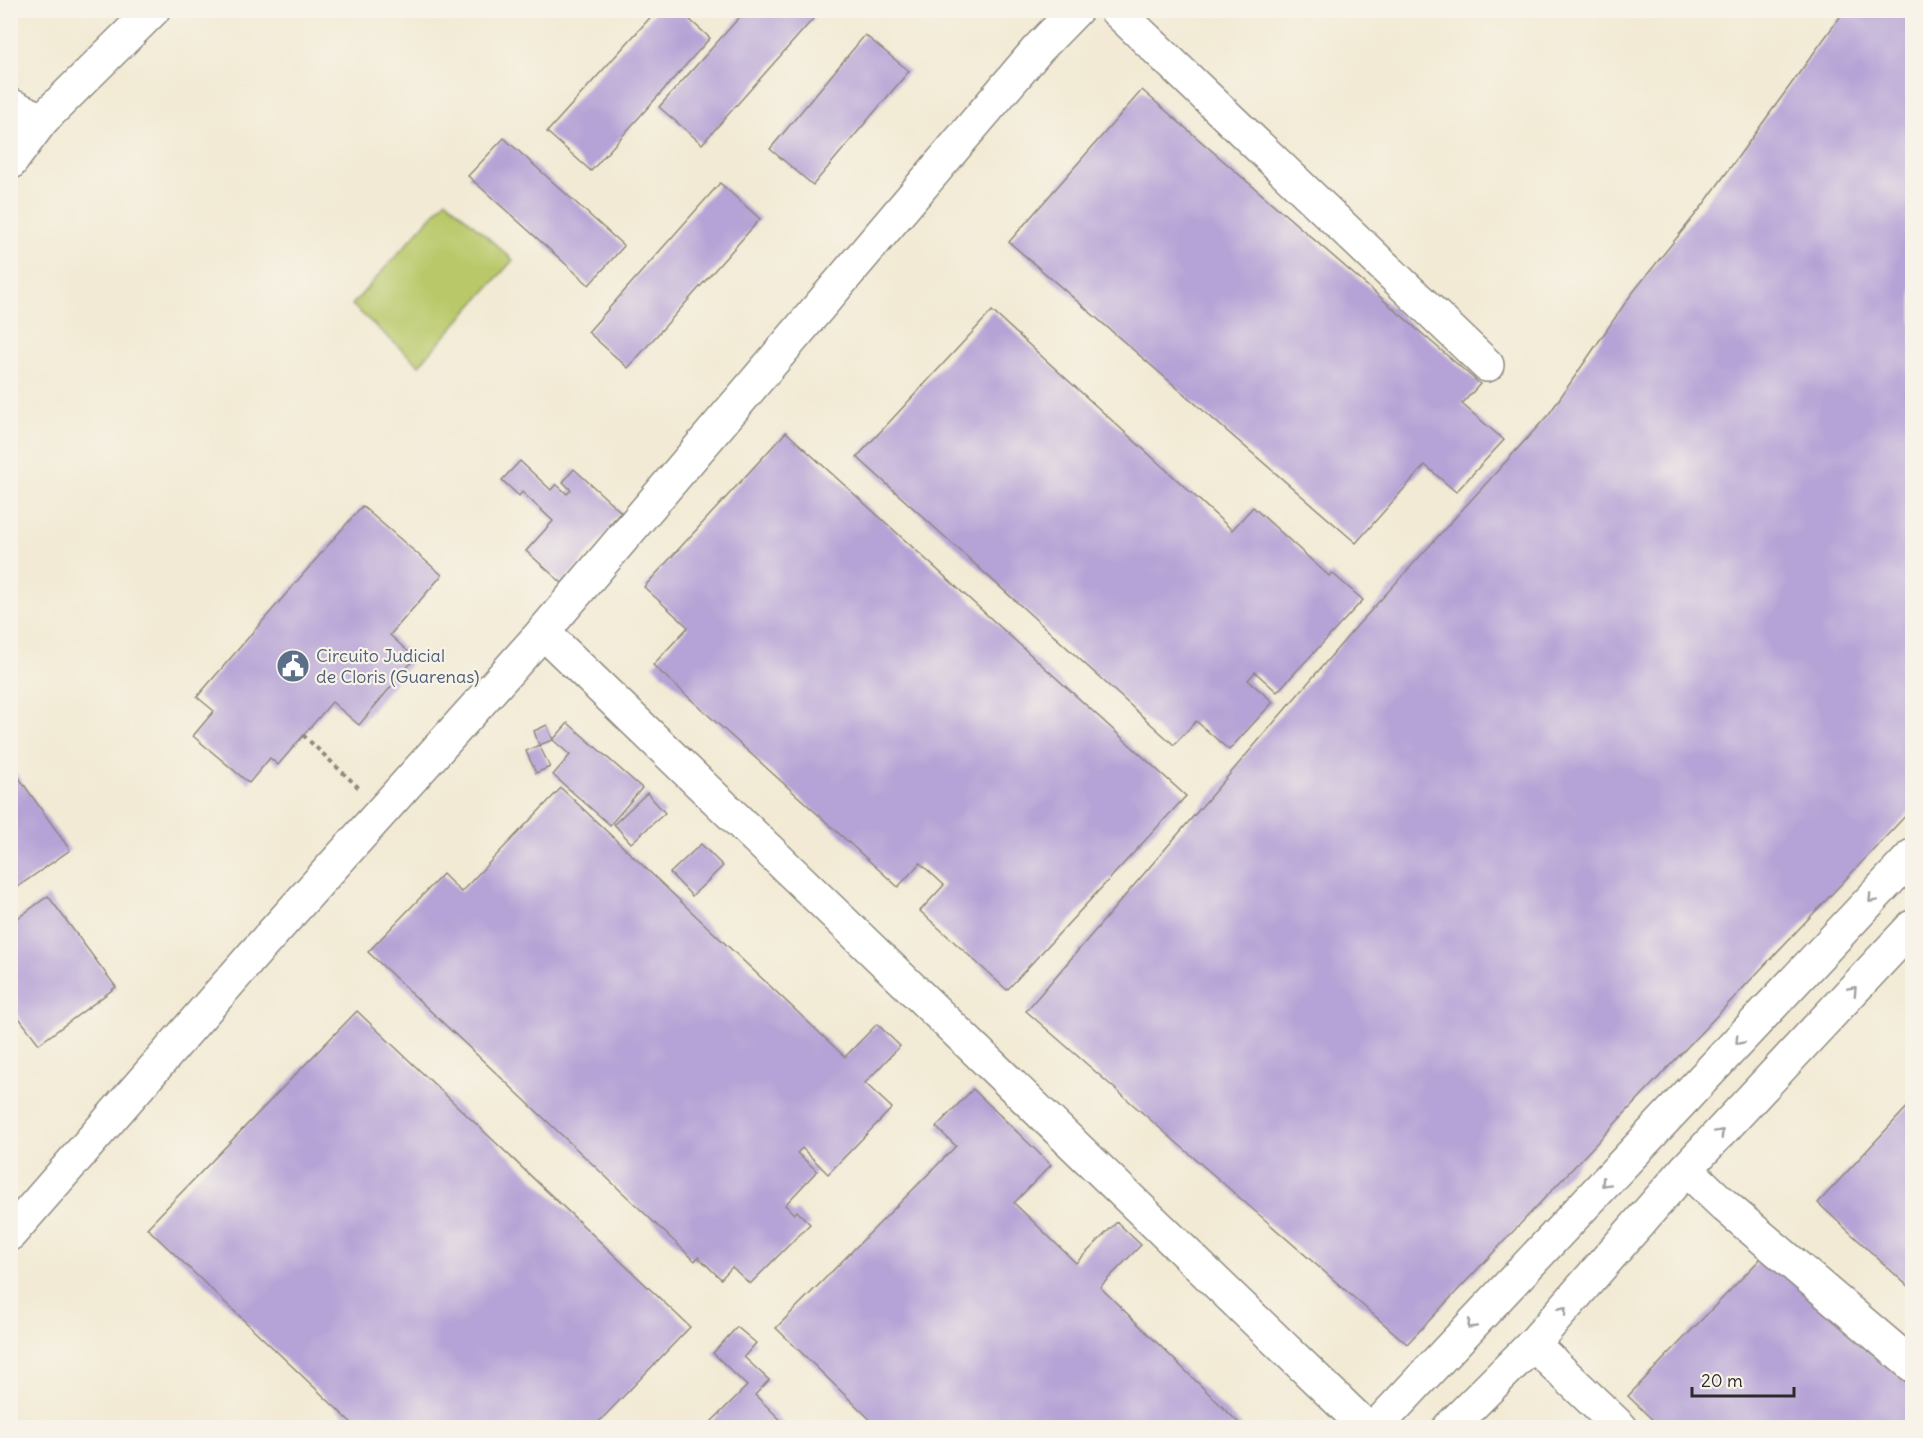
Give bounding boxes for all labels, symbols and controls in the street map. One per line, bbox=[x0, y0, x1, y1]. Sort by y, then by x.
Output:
place label: Circuito Judicial de Cloris (Guarenas) bbox=[316, 644, 479, 688]
public building icon: Circuito Judicial de Cloris (Guarenas) bbox=[275, 648, 311, 684]
one-way arrow bbox=[1869, 891, 1880, 902]
one-way arrow bbox=[1846, 986, 1857, 997]
one-way arrow bbox=[1735, 1033, 1746, 1044]
one-way arrow bbox=[1713, 1129, 1724, 1140]
one-way arrow bbox=[1601, 1176, 1612, 1186]
one-way arrow bbox=[1556, 1306, 1567, 1317]
one-way arrow bbox=[1468, 1317, 1479, 1328]
scale bar bbox=[1692, 1360, 1794, 1398]
text: 20 m bbox=[1701, 1369, 1743, 1392]

